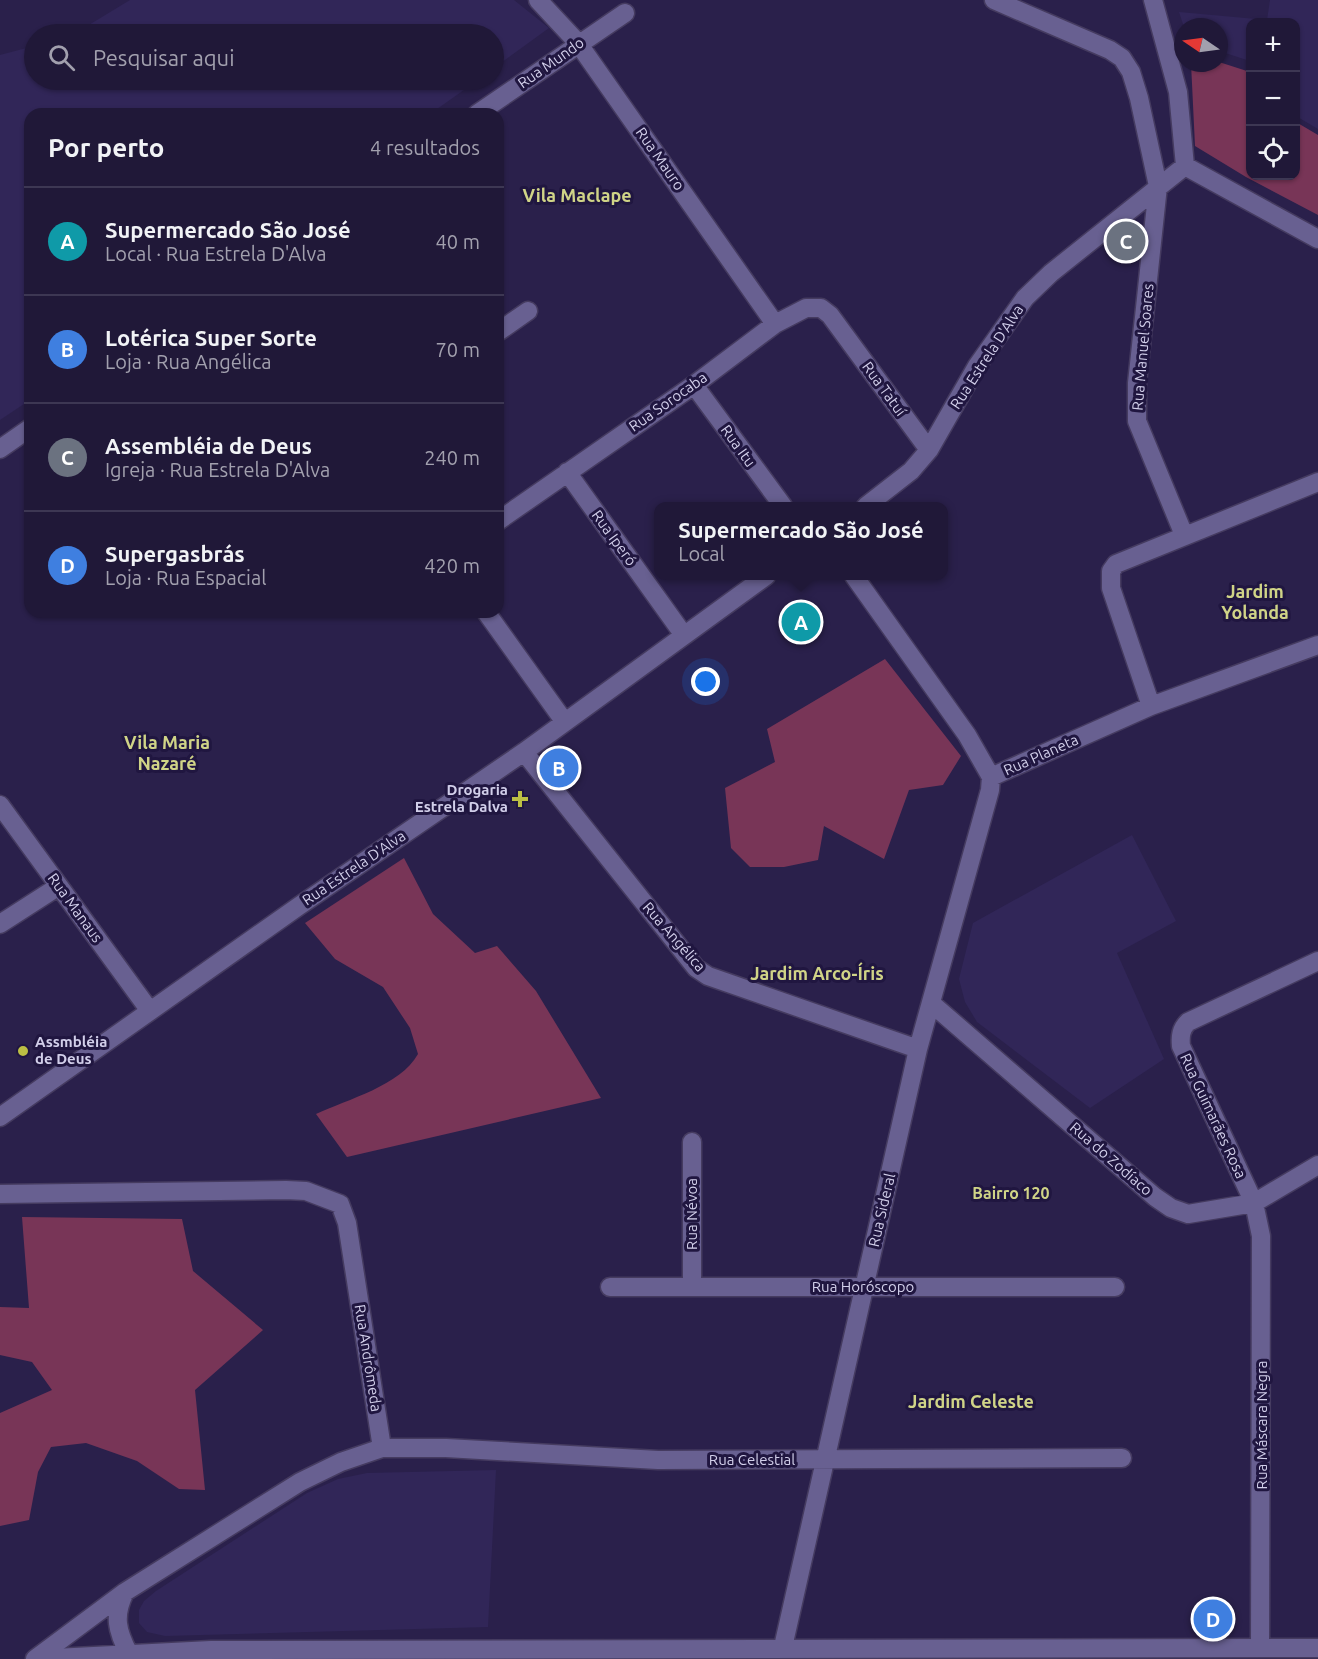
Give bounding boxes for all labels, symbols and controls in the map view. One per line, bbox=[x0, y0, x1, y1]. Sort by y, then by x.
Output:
north arrow bbox=[1174, 18, 1228, 72]
map controls bbox=[1246, 18, 1300, 180]
button: + bbox=[1246, 18, 1300, 72]
search box bbox=[24, 24, 504, 90]
street label: Rua Mundo bbox=[514, 34, 587, 92]
icon: search bbox=[45, 41, 78, 74]
text: Pesquisar aqui bbox=[93, 45, 235, 70]
button: − bbox=[1246, 72, 1300, 126]
street label: Rua Mauro bbox=[633, 124, 688, 193]
button: locate bbox=[1246, 126, 1300, 180]
text: Por perto bbox=[48, 133, 164, 162]
text: 4 resultados bbox=[370, 136, 480, 159]
district label: Vila Maclape bbox=[522, 185, 632, 205]
text: Supermercado São José bbox=[105, 217, 351, 242]
pin: C bbox=[1106, 218, 1146, 264]
text: A bbox=[60, 230, 75, 253]
text: 40 m bbox=[436, 230, 480, 253]
text: Local · Rua Estrela D'Alva bbox=[105, 242, 327, 265]
street label: Rua Manuel Soares bbox=[1128, 283, 1157, 411]
street label: Rua Estrela D'Alva bbox=[947, 302, 1027, 412]
text: Lotérica Super Sorte bbox=[105, 325, 317, 350]
text: B bbox=[61, 338, 74, 361]
text: 70 m bbox=[436, 338, 480, 361]
text: Loja · Rua Angélica bbox=[105, 350, 271, 373]
street label: Rua Tatuí bbox=[859, 358, 910, 419]
street label: Rua Sorocaba bbox=[625, 368, 710, 435]
street label: Rua Itu bbox=[718, 422, 759, 470]
text: Assembléia de Deus bbox=[105, 433, 312, 458]
text: C bbox=[61, 446, 74, 469]
text: 240 m bbox=[424, 446, 480, 469]
text: Igreja · Rua Estrela D'Alva bbox=[105, 458, 330, 481]
popup bbox=[654, 502, 948, 580]
street label: Rua Iperó bbox=[589, 507, 640, 569]
text: Supermercado São José bbox=[678, 517, 924, 542]
text: Supergasbrás bbox=[105, 541, 245, 566]
text: Local bbox=[678, 542, 725, 565]
text: D bbox=[60, 554, 75, 577]
text: 420 m bbox=[424, 554, 480, 577]
text: Loja · Rua Espacial bbox=[105, 566, 266, 589]
district label: Jardim Yolanda bbox=[1221, 581, 1289, 622]
pin: A bbox=[782, 600, 820, 644]
your location bbox=[691, 667, 720, 696]
street label: Rua Planeta bbox=[1001, 730, 1081, 779]
district label: Vila Maria Nazaré bbox=[124, 732, 210, 773]
pin: B bbox=[540, 746, 578, 790]
place label: Drogaria Estrela Dalva bbox=[415, 781, 508, 815]
marker: Drogaria Estrela Dalva bbox=[513, 792, 527, 806]
street label: Rua Estrela D'Alva bbox=[299, 827, 408, 908]
street label: Rua Manaus bbox=[45, 870, 106, 946]
street label: Rua Angélica bbox=[640, 898, 709, 975]
district label: Jardim Arco-Íris bbox=[750, 962, 884, 983]
place label: Assmbléia de Deus bbox=[35, 1033, 107, 1067]
marker: Assmbléia de Deus bbox=[16, 1044, 30, 1058]
street label: Rua Guimarães Rosa bbox=[1177, 1051, 1250, 1181]
street label: Rua do Zodíaco bbox=[1067, 1118, 1156, 1199]
street label: Rua Sideral bbox=[865, 1171, 898, 1248]
street label: Rua Névoa bbox=[683, 1178, 700, 1250]
district label: Bairro 120 bbox=[972, 1184, 1050, 1202]
street label: Rua Horóscopo bbox=[812, 1278, 914, 1295]
street label: Rua Andrômeda bbox=[352, 1303, 385, 1413]
street label: Rua Máscara Negra bbox=[1253, 1361, 1270, 1489]
district label: Jardim Celeste bbox=[908, 1391, 1034, 1411]
street label: Rua Celestial bbox=[709, 1451, 795, 1468]
pin: D bbox=[1194, 1596, 1232, 1642]

